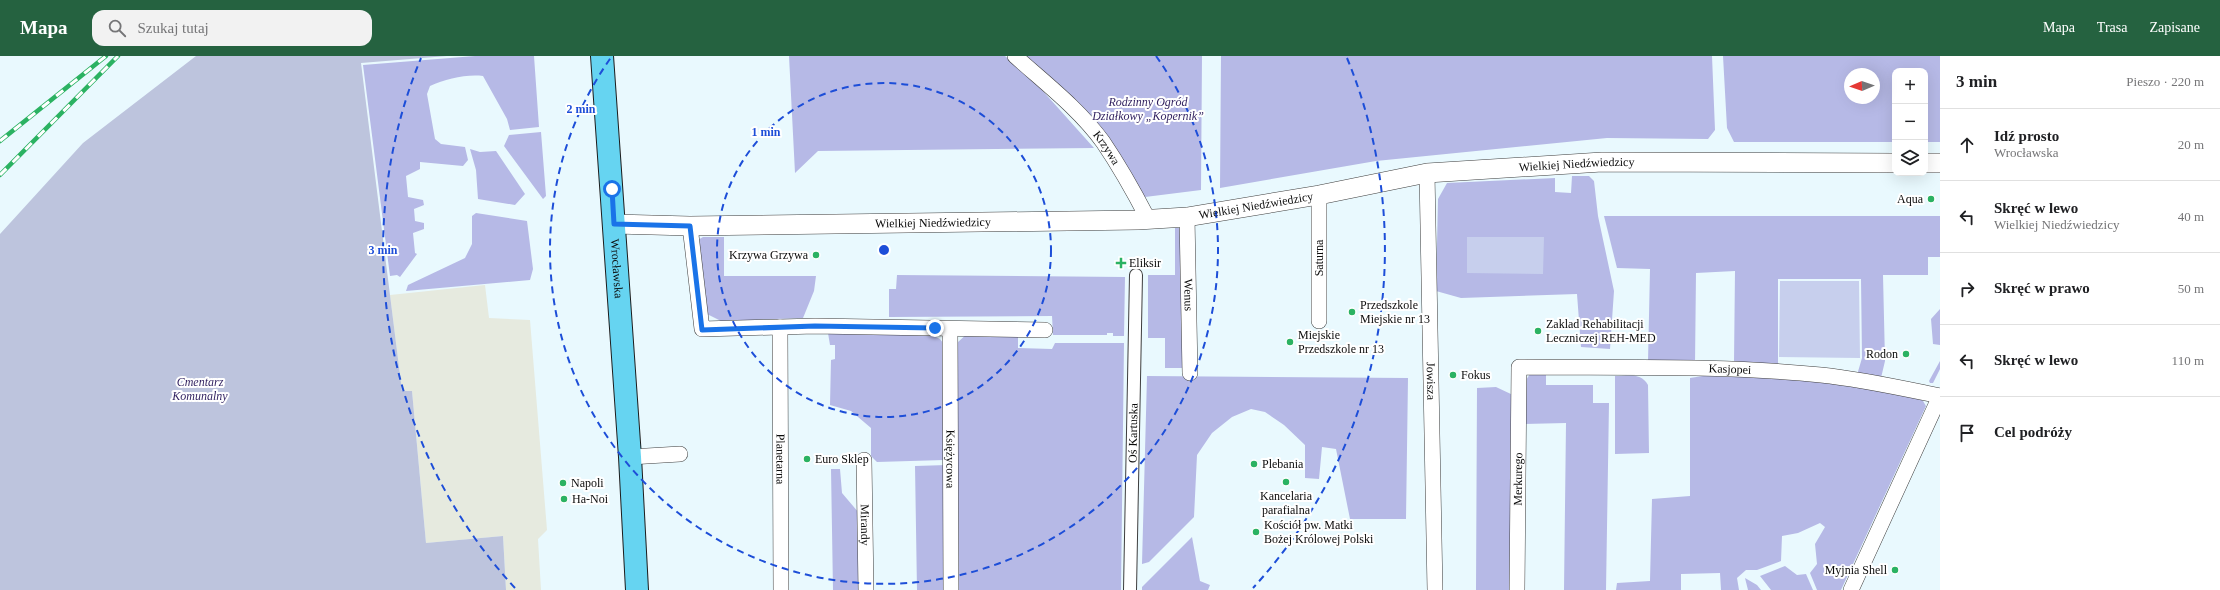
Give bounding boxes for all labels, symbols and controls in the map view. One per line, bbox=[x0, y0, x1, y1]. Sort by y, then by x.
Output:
search box bbox=[92, 10, 372, 46]
text: Mapa bbox=[20, 17, 68, 38]
icon: search bbox=[106, 17, 128, 39]
text: Szukaj tutaj bbox=[138, 20, 209, 36]
text: Mapa bbox=[2043, 20, 2075, 35]
text: Trasa bbox=[2097, 20, 2127, 35]
text: Zapisane bbox=[2149, 20, 2200, 35]
north arrow bbox=[1844, 68, 1880, 104]
map controls bbox=[1892, 68, 1928, 176]
button: + bbox=[1892, 68, 1928, 104]
text: 3 min bbox=[1956, 72, 1997, 91]
text: Pieszo · 220 m bbox=[2126, 74, 2204, 89]
park label: Rodzinny Ogród Działkowy „Kopernik” bbox=[1091, 95, 1204, 123]
text: 2 min bbox=[566, 102, 596, 116]
button: − bbox=[1892, 104, 1928, 140]
text: 1 min bbox=[751, 125, 781, 139]
street label: Krzywa bbox=[1090, 128, 1123, 168]
text: Idź prosto bbox=[1994, 128, 2059, 144]
icon: ahead bbox=[1956, 134, 1978, 156]
text: 20 m bbox=[2178, 137, 2204, 152]
button: layers bbox=[1892, 140, 1928, 176]
text: Wrocławska bbox=[1994, 145, 2058, 160]
street label: Wielkiej Niedźwiedzicy bbox=[1518, 155, 1634, 174]
route start bbox=[603, 180, 621, 198]
street label: Wielkiej Niedźwiedzicy bbox=[1198, 189, 1314, 222]
place label: Aqua bbox=[1897, 192, 1924, 206]
marker: Aqua bbox=[1926, 194, 1936, 204]
text: Skręć w lewo bbox=[1994, 200, 2078, 216]
icon: left bbox=[1956, 206, 1978, 228]
text: 40 m bbox=[2178, 209, 2204, 224]
street label: Wielkiej Niedźwiedzicy bbox=[875, 215, 991, 231]
text: Wielkiej Niedźwiedzicy bbox=[1994, 217, 2119, 232]
street label: Wrocławska bbox=[608, 238, 626, 299]
street label: Saturna bbox=[1312, 239, 1326, 276]
text: 3 min bbox=[368, 243, 398, 257]
centre of rings bbox=[877, 243, 891, 257]
place label: Krzywa Grzywa bbox=[729, 248, 809, 262]
marker: Krzywa Grzywa bbox=[811, 250, 821, 260]
place label: Eliksir bbox=[1129, 256, 1161, 270]
marker: Eliksir bbox=[1116, 258, 1126, 268]
icon: right bbox=[1956, 278, 1978, 300]
street label: Wenus bbox=[1181, 279, 1196, 312]
text: Skręć w prawo bbox=[1994, 280, 2090, 296]
text: 50 m bbox=[2178, 281, 2204, 296]
place label: Przedszkole Miejskie nr 13 bbox=[1360, 298, 1430, 326]
marker: Przedszkole Miejskie nr 13 bbox=[1347, 307, 1357, 317]
place label: Zaklad Rehabilitacji Leczniczej REH-MED bbox=[1546, 317, 1656, 345]
route end bbox=[926, 319, 944, 337]
marker: Zaklad Rehabilitacji Leczniczej REH-MED bbox=[1533, 326, 1543, 336]
place label: Miejskie Przedszkole nr 13 bbox=[1298, 328, 1384, 356]
marker: Miejskie Przedszkole nr 13 bbox=[1285, 337, 1295, 347]
place label: Rodon bbox=[1866, 347, 1898, 361]
marker: Rodon bbox=[1901, 349, 1911, 359]
icon: left bbox=[1956, 350, 1978, 372]
text: Skręć w lewo bbox=[1994, 352, 2078, 368]
text: 110 m bbox=[2172, 353, 2204, 368]
street label: Kasjopei bbox=[1708, 361, 1752, 377]
street label: Jowisza bbox=[1424, 362, 1438, 401]
place label: Fokus bbox=[1461, 368, 1491, 382]
marker: Fokus bbox=[1448, 370, 1458, 380]
park label: Cmentarz Komunalny bbox=[171, 375, 228, 403]
street label: Oś Kartuska bbox=[1125, 402, 1141, 463]
icon: arrive bbox=[1956, 422, 1978, 444]
text: Cel podróży bbox=[1994, 424, 2072, 440]
street label: Księżycowa bbox=[943, 430, 958, 489]
street label: Planetarna bbox=[773, 434, 788, 485]
place label: Euro Sklep bbox=[815, 452, 869, 466]
street label: Merkurego bbox=[1511, 452, 1525, 506]
marker: Euro Sklep bbox=[802, 454, 812, 464]
place label: Plebania bbox=[1262, 457, 1304, 471]
marker: Plebania bbox=[1249, 459, 1259, 469]
place label: Napoli bbox=[571, 476, 604, 490]
marker: Kancelaria parafialna bbox=[1281, 477, 1291, 487]
marker: Napoli bbox=[558, 478, 568, 488]
place label: Kancelaria parafialna bbox=[1260, 489, 1313, 517]
place label: Ha-Noi bbox=[572, 492, 609, 506]
marker: Ha-Noi bbox=[559, 494, 569, 504]
street label: Mirandy bbox=[858, 504, 872, 546]
place label: Kościół pw. Matki Bożej Królowej Polski bbox=[1264, 518, 1374, 546]
marker: Kościół pw. Matki Bożej Królowej Polski bbox=[1251, 527, 1261, 537]
place label: Myjnia Shell bbox=[1825, 563, 1888, 577]
marker: Myjnia Shell bbox=[1890, 565, 1900, 575]

